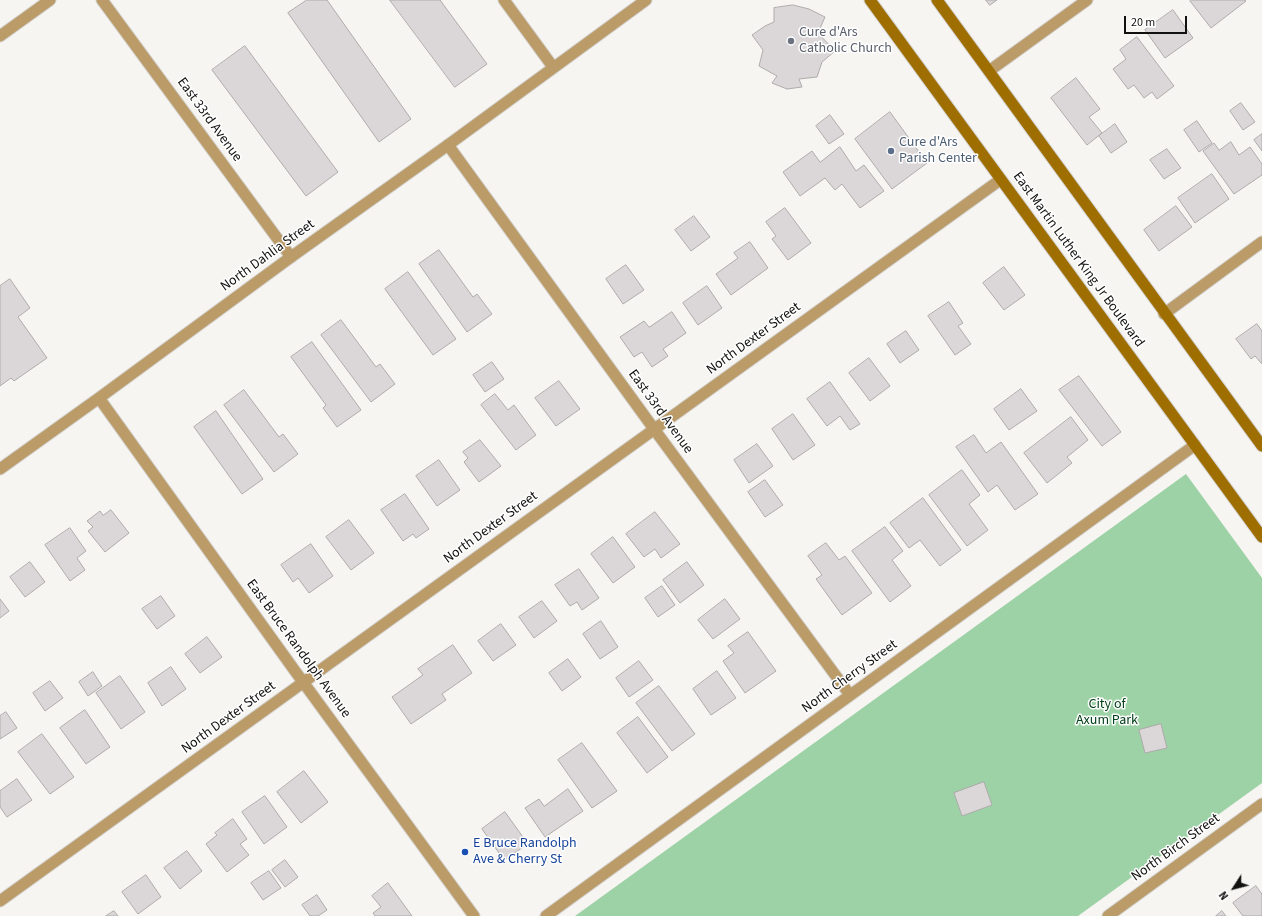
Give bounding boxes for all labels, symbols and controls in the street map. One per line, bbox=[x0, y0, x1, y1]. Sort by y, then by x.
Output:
scale bar bbox=[1126, 8, 1189, 34]
text: 20 m bbox=[1131, 14, 1155, 31]
place label: Cure d'Ars Catholic Church bbox=[799, 25, 892, 58]
marker: Cure d'Ars Catholic Church bbox=[786, 36, 796, 46]
street label: East 33rd Avenue bbox=[173, 75, 245, 165]
place label: Cure d'Ars Parish Center bbox=[899, 135, 977, 168]
marker: Cure d'Ars Parish Center bbox=[886, 146, 896, 156]
street label: East Martin Luther King Jr Boulevard bbox=[1009, 169, 1147, 351]
street label: North Dahlia Street bbox=[218, 216, 318, 296]
street label: North Dexter Street bbox=[704, 299, 804, 379]
street label: East 33rd Avenue bbox=[624, 367, 696, 457]
street label: North Dexter Street bbox=[441, 488, 541, 568]
street label: East Bruce Randolph Avenue bbox=[242, 577, 354, 721]
street label: North Cherry Street bbox=[799, 637, 901, 717]
street label: North Dexter Street bbox=[179, 678, 279, 758]
park label: City of Axum Park bbox=[1076, 697, 1138, 730]
street label: North Birch Street bbox=[1129, 810, 1223, 886]
place label: E Bruce Randolph Ave & Cherry St bbox=[473, 836, 577, 868]
marker: E Bruce Randolph Ave & Cherry St bbox=[460, 847, 470, 857]
north arrow bbox=[1214, 868, 1254, 908]
text: N bbox=[1216, 888, 1232, 903]

